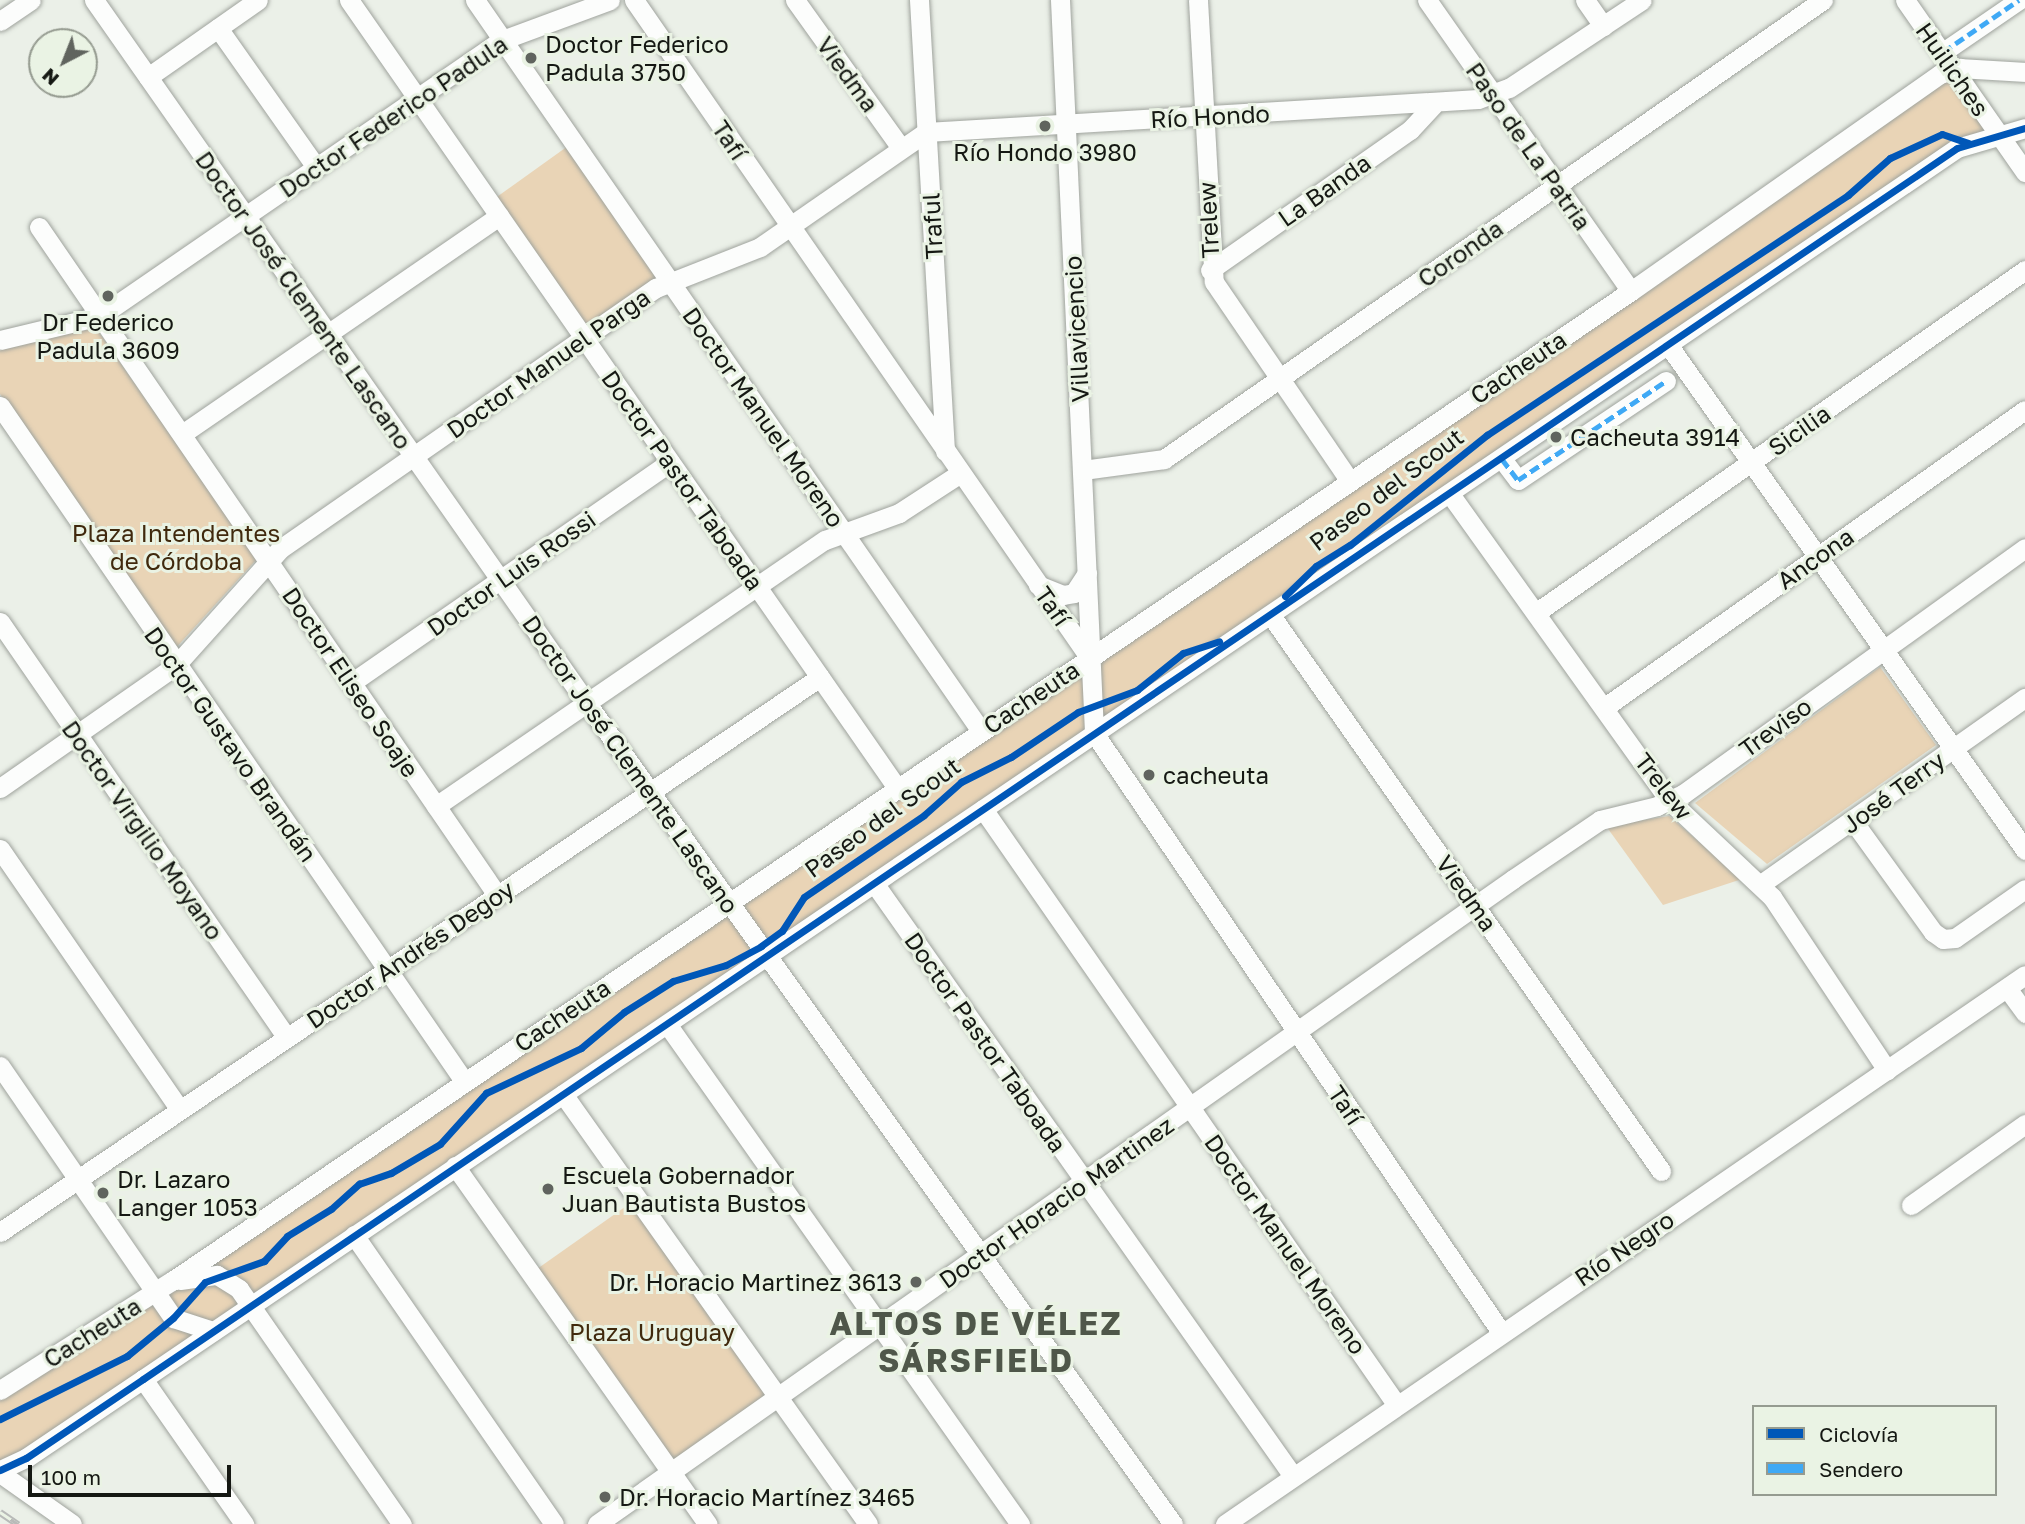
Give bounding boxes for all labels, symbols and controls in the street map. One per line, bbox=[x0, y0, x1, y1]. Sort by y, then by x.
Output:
street label: Huiliches bbox=[1910, 17, 1996, 121]
north arrow bbox=[28, 28, 98, 98]
street label: Doctor Federico Padula bbox=[273, 29, 513, 203]
place label: Doctor Federico Padula 3750 bbox=[545, 30, 729, 86]
street label: Viedma bbox=[811, 31, 885, 117]
marker: Doctor Federico Padula 3750 bbox=[523, 50, 539, 66]
street label: Paso de La Patria bbox=[1460, 57, 1598, 235]
text: N bbox=[37, 64, 63, 91]
street label: Río Hondo bbox=[1149, 98, 1271, 134]
street label: Tafí bbox=[706, 115, 754, 165]
marker: Río Hondo 3980 bbox=[1037, 118, 1053, 134]
place label: Río Hondo 3980 bbox=[953, 138, 1137, 166]
street label: Doctor José Clemente Lascano bbox=[190, 146, 418, 454]
street label: La Banda bbox=[1272, 148, 1376, 232]
street label: Trelew bbox=[1192, 181, 1224, 259]
street label: Traful bbox=[916, 192, 948, 260]
street label: Coronda bbox=[1412, 213, 1508, 293]
street label: Villavicencio bbox=[1058, 255, 1094, 403]
street label: Doctor Manuel Parga bbox=[441, 282, 655, 444]
marker: Dr Federico Padula 3609 bbox=[100, 288, 116, 304]
street label: Doctor Manuel Moreno bbox=[677, 301, 851, 533]
place label: Dr Federico Padula 3609 bbox=[36, 308, 180, 364]
street label: Cacheuta bbox=[1465, 324, 1571, 410]
street label: Doctor Pastor Taboada bbox=[596, 364, 770, 596]
street label: Sicilia bbox=[1762, 398, 1836, 462]
street label: Paseo del Scout bbox=[1303, 422, 1469, 556]
place label: Cacheuta 3914 bbox=[1570, 423, 1740, 451]
marker: Cacheuta 3914 bbox=[1548, 429, 1564, 445]
street label: Doctor Luis Rossi bbox=[421, 504, 601, 642]
park label: Plaza Intendentes de Córdoba bbox=[72, 519, 280, 575]
street label: Ancona bbox=[1771, 521, 1859, 595]
street label: Doctor Eliseo Soaje bbox=[277, 581, 425, 783]
street label: Tafí bbox=[1029, 581, 1077, 631]
street label: Doctor José Clemente Lascano bbox=[517, 610, 745, 918]
street label: Doctor Gustavo Brandán bbox=[139, 621, 323, 867]
street label: Cacheuta bbox=[978, 654, 1084, 740]
street label: Treviso bbox=[1733, 691, 1817, 763]
street label: Doctor Virgilio Moyano bbox=[56, 715, 230, 945]
street label: José Terry bbox=[1836, 745, 1950, 839]
street label: Trelew bbox=[1629, 747, 1699, 825]
street label: Paseo del Scout bbox=[799, 751, 965, 883]
place label: cacheuta bbox=[1163, 761, 1269, 789]
marker: cacheuta bbox=[1141, 767, 1157, 783]
street label: Viedma bbox=[1431, 850, 1503, 936]
street label: Doctor Andrés Degoy bbox=[301, 874, 519, 1034]
street label: Doctor Pastor Taboada bbox=[899, 926, 1073, 1158]
street label: Cacheuta bbox=[509, 972, 615, 1058]
street label: Tafí bbox=[1322, 1080, 1370, 1130]
street label: Doctor Horacio Martinez bbox=[933, 1110, 1179, 1294]
street label: Doctor Manuel Moreno bbox=[1199, 1128, 1373, 1360]
place label: Escuela Gobernador Juan Bautista Bustos bbox=[562, 1161, 806, 1217]
place label: Dr. Lazaro Langer 1053 bbox=[117, 1165, 258, 1221]
marker: Escuela Gobernador Juan Bautista Bustos bbox=[540, 1181, 556, 1197]
marker: Dr. Lazaro Langer 1053 bbox=[95, 1185, 111, 1201]
street label: Río Negro bbox=[1569, 1204, 1679, 1292]
place label: Dr. Horacio Martinez 3613 bbox=[609, 1268, 902, 1296]
marker: Dr. Horacio Martinez 3613 bbox=[908, 1274, 924, 1290]
street label: Cacheuta bbox=[38, 1291, 146, 1373]
district label: ALTOS DE VÉLEZ SÁRSFIELD bbox=[831, 1305, 1121, 1380]
park label: Plaza Uruguay bbox=[569, 1318, 735, 1346]
legend bbox=[1752, 1405, 1997, 1496]
text: Ciclovía bbox=[1819, 1421, 1898, 1447]
scale bar bbox=[32, 1450, 234, 1494]
text: Sendero bbox=[1819, 1456, 1903, 1482]
text: 100 m bbox=[41, 1464, 101, 1490]
place label: Dr. Horacio Martínez 3465 bbox=[619, 1483, 915, 1511]
marker: Dr. Horacio Martínez 3465 bbox=[597, 1489, 613, 1505]

